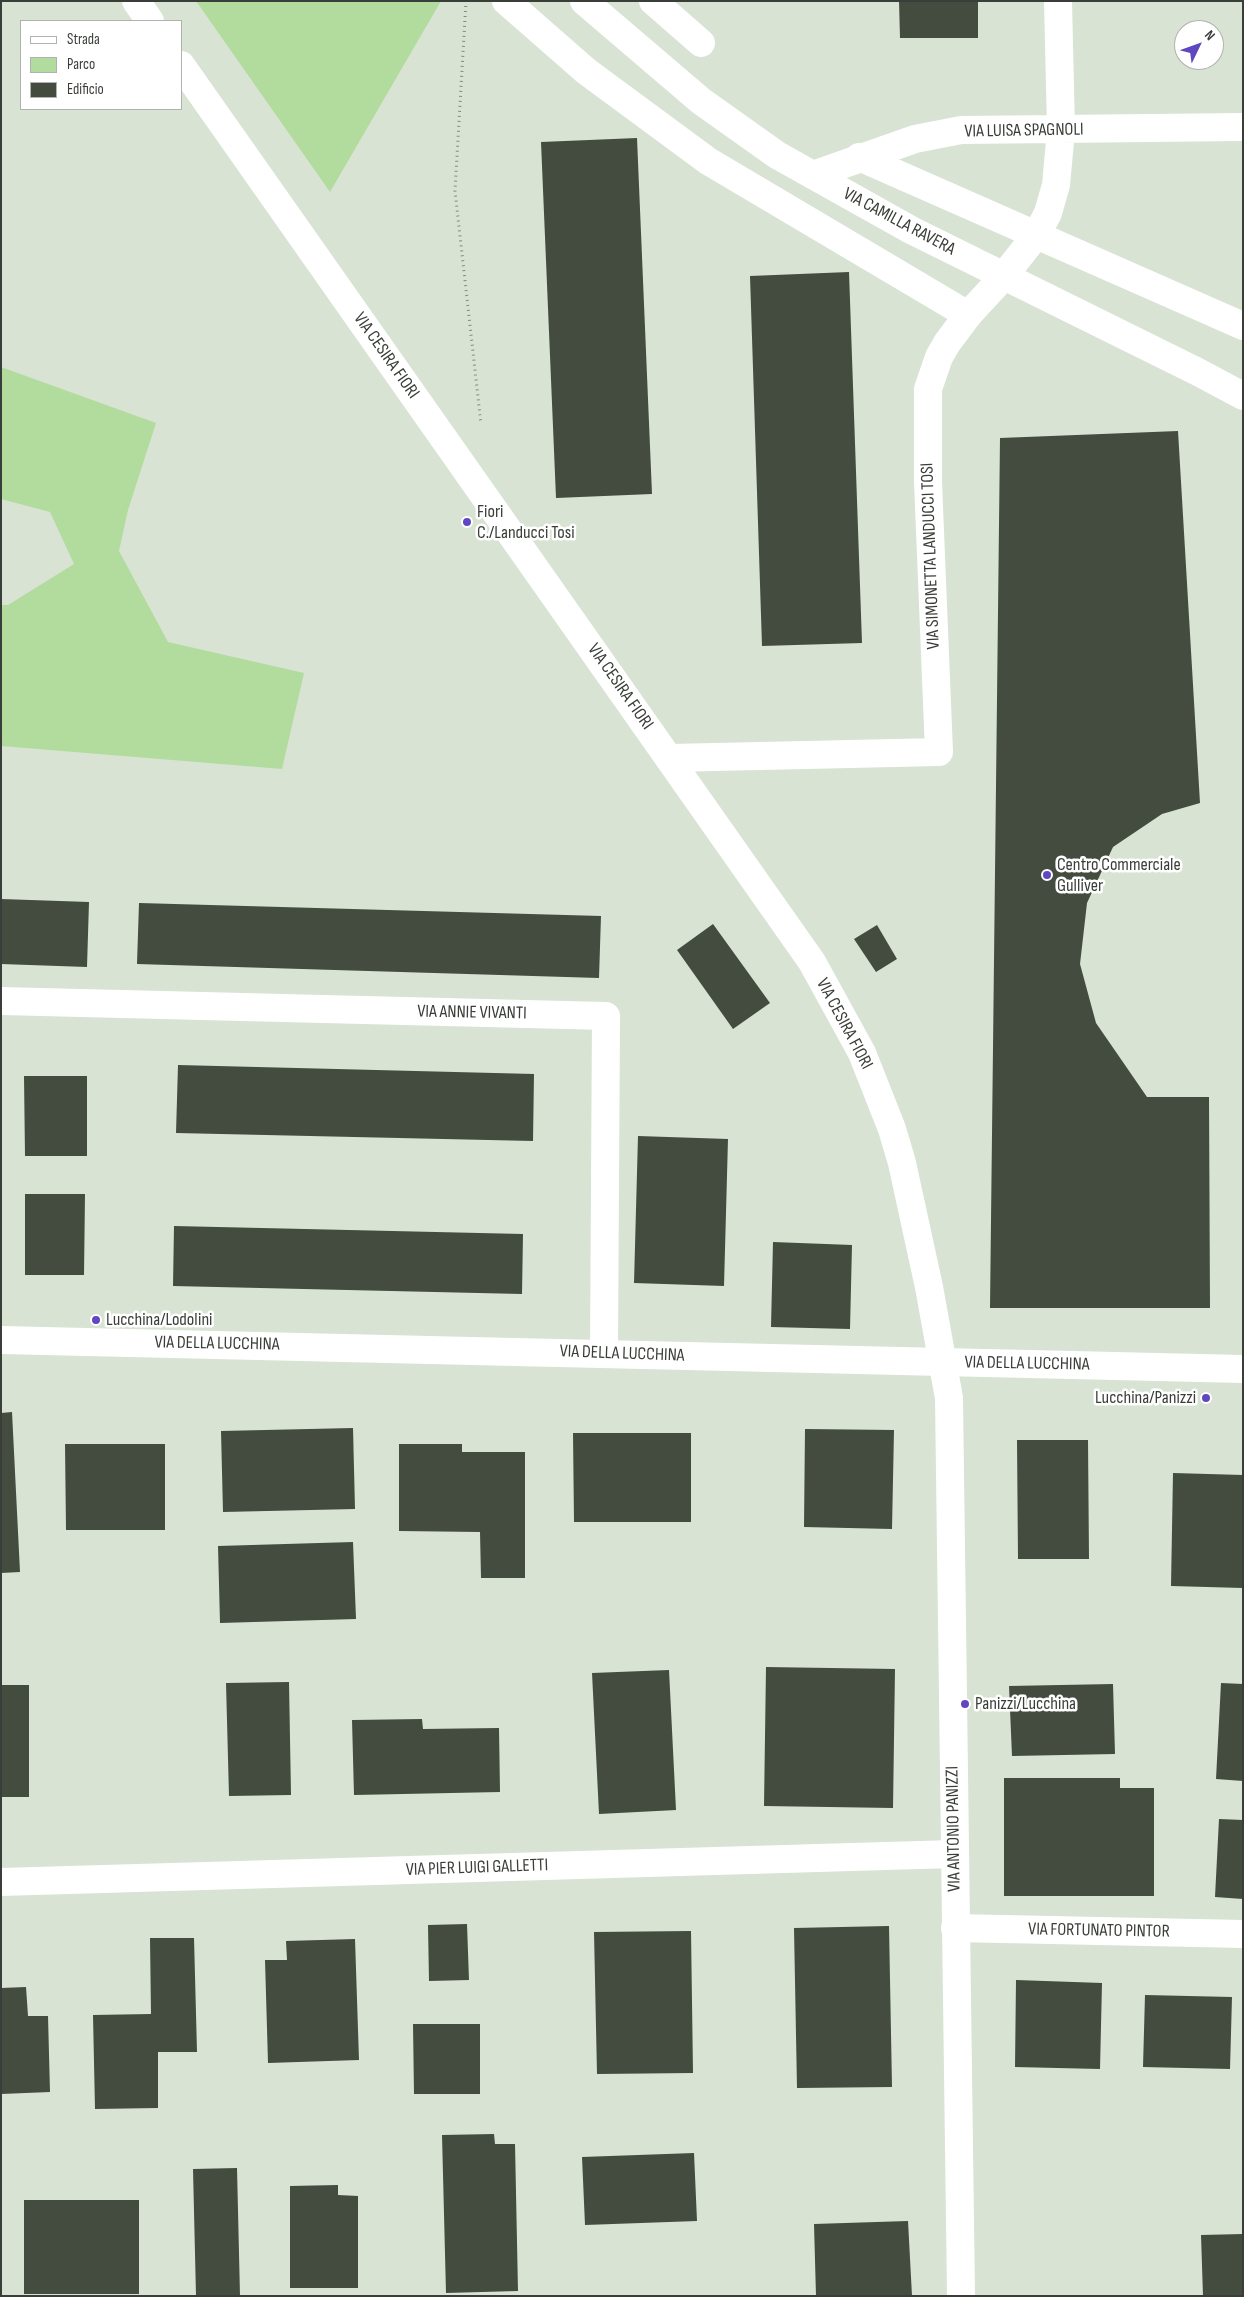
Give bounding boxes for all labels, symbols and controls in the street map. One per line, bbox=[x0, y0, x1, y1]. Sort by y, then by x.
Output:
legend bbox=[20, 20, 182, 110]
north arrow bbox=[1174, 20, 1224, 70]
text: N bbox=[1201, 27, 1219, 44]
text: Strada bbox=[67, 30, 100, 49]
text: Parco bbox=[67, 55, 95, 74]
text: Edificio bbox=[67, 80, 104, 99]
street label: VIA LUISA SPAGNOLI bbox=[964, 119, 1084, 143]
street label: VIA CAMILLA RAVERA bbox=[839, 183, 959, 261]
street label: VIA CESIRA FIORI bbox=[348, 309, 424, 403]
street label: VIA SIMONETTA LANDUCCI TOSI bbox=[917, 462, 945, 650]
place label: Fiori C./Landucci Tosi bbox=[477, 501, 575, 544]
marker: Fiori C./Landucci Tosi bbox=[461, 516, 473, 528]
street label: VIA CESIRA FIORI bbox=[582, 640, 658, 734]
place label: Centro Commerciale Gulliver bbox=[1057, 854, 1181, 896]
marker: Centro Commerciale Gulliver bbox=[1041, 869, 1053, 881]
street label: VIA CESIRA FIORI bbox=[811, 975, 877, 1073]
street label: VIA ANNIE VIVANTI bbox=[417, 1001, 527, 1025]
place label: Lucchina/Lodolini bbox=[106, 1309, 212, 1331]
marker: Lucchina/Lodolini bbox=[90, 1314, 102, 1326]
street label: VIA DELLA LUCCHINA bbox=[154, 1332, 280, 1356]
street label: VIA DELLA LUCCHINA bbox=[559, 1341, 685, 1367]
street label: VIA DELLA LUCCHINA bbox=[964, 1352, 1090, 1376]
place label: Lucchina/Panizzi bbox=[1095, 1387, 1196, 1409]
marker: Lucchina/Panizzi bbox=[1200, 1392, 1212, 1404]
place label: Panizzi/Lucchina bbox=[975, 1693, 1076, 1715]
marker: Panizzi/Lucchina bbox=[959, 1698, 971, 1710]
street label: VIA ANTONIO PANIZZI bbox=[942, 1766, 966, 1892]
street label: VIA PIER LUIGI GALLETTI bbox=[405, 1855, 549, 1881]
street label: VIA FORTUNATO PINTOR bbox=[1028, 1919, 1170, 1943]

